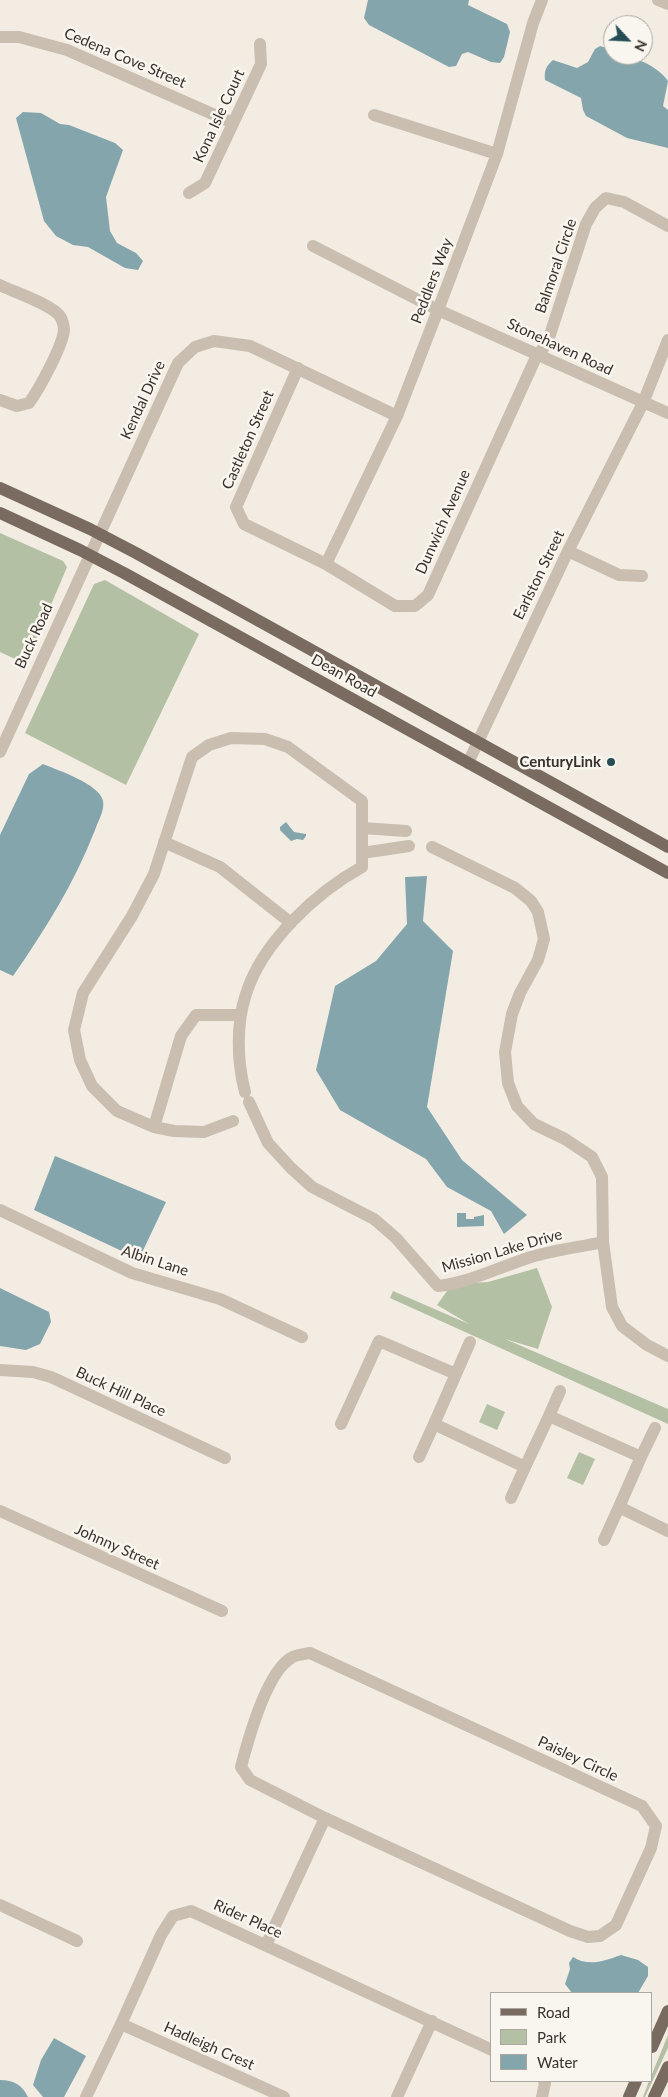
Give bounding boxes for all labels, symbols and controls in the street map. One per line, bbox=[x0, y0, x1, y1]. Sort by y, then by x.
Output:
north arrow bbox=[603, 15, 653, 65]
street label: Cedena Cove Street bbox=[61, 24, 189, 92]
text: N bbox=[631, 38, 651, 55]
street label: Kona Isle Court bbox=[190, 66, 248, 166]
street label: Balmoral Circle bbox=[531, 216, 581, 316]
street label: Peddlers Way bbox=[407, 236, 457, 326]
street label: Stonehaven Road bbox=[504, 315, 616, 379]
street label: Kendal Drive bbox=[117, 358, 169, 442]
street label: Castleton Street bbox=[218, 388, 278, 492]
street label: Dunwich Avenue bbox=[412, 467, 474, 577]
street label: Earlston Street bbox=[510, 527, 568, 623]
street label: Buck Road bbox=[11, 601, 57, 671]
street label: Dean Road bbox=[308, 651, 380, 701]
place label: CenturyLink bbox=[519, 753, 601, 771]
marker: CenturyLink bbox=[605, 756, 617, 768]
street label: Mission Lake Drive bbox=[440, 1225, 564, 1277]
street label: Albin Lane bbox=[119, 1242, 191, 1280]
street label: Buck Hill Place bbox=[73, 1363, 169, 1421]
street label: Johnny Street bbox=[72, 1520, 162, 1574]
street label: Paisley Circle bbox=[535, 1733, 621, 1785]
street label: Rider Place bbox=[211, 1896, 285, 1942]
legend bbox=[490, 1992, 653, 2082]
text: Road bbox=[537, 2003, 570, 2021]
street label: Hadleigh Crest bbox=[161, 2018, 257, 2074]
text: Park bbox=[537, 2028, 566, 2046]
text: Water bbox=[537, 2053, 578, 2071]

